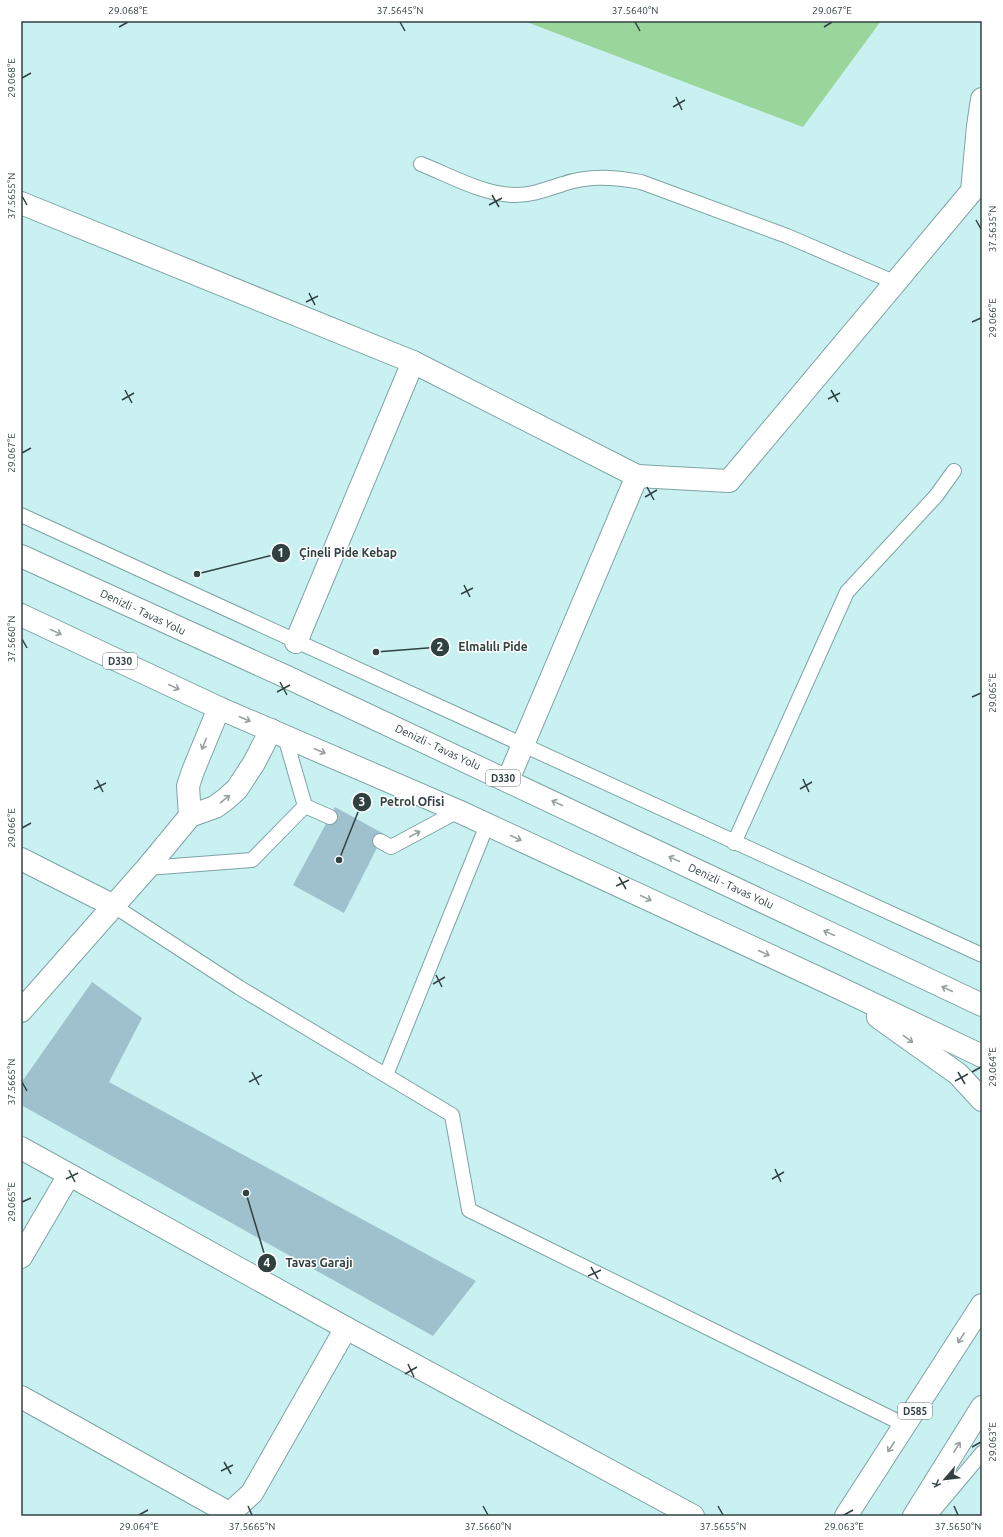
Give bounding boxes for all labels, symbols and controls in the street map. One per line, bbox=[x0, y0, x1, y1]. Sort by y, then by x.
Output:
text: 29.068°E bbox=[108, 5, 148, 16]
text: 37.5645°N bbox=[377, 5, 423, 16]
text: 37.5640°N bbox=[612, 5, 658, 16]
text: 29.067°E bbox=[812, 5, 852, 16]
text: 29.068°E bbox=[6, 58, 17, 98]
text: 37.5655°N bbox=[6, 173, 17, 219]
text: 37.5635°N bbox=[987, 206, 998, 252]
text: 29.066°E bbox=[987, 298, 998, 338]
text: 29.067°E bbox=[6, 433, 17, 473]
callout: Çineli Pide Kebap bbox=[271, 541, 405, 565]
text: 1 bbox=[278, 546, 284, 559]
text: Çineli Pide Kebap bbox=[299, 546, 397, 561]
street label: Denizli - Tavas Yolu bbox=[98, 587, 188, 637]
text: 37.5660°N bbox=[6, 616, 17, 662]
one-way arrow bbox=[50, 629, 62, 636]
callout: Elmalılı Pide bbox=[430, 635, 535, 659]
text: 2 bbox=[437, 640, 444, 653]
text: Elmalılı Pide bbox=[458, 640, 528, 653]
road number: D330 bbox=[103, 653, 137, 669]
text: 29.065°E bbox=[987, 673, 998, 713]
one-way arrow bbox=[168, 684, 180, 691]
one-way arrow bbox=[238, 716, 250, 723]
street label: Denizli - Tavas Yolu bbox=[393, 722, 483, 772]
one-way arrow bbox=[200, 738, 207, 750]
one-way arrow bbox=[313, 748, 325, 756]
road number: D330 bbox=[486, 770, 520, 786]
callout: Petrol Ofisi bbox=[352, 790, 453, 814]
one-way arrow bbox=[220, 795, 231, 804]
text: 3 bbox=[359, 795, 365, 808]
text: Petrol Ofisi bbox=[380, 795, 444, 808]
one-way arrow bbox=[551, 799, 563, 806]
text: 29.066°E bbox=[6, 808, 17, 848]
one-way arrow bbox=[408, 830, 420, 837]
one-way arrow bbox=[509, 835, 521, 842]
one-way arrow bbox=[668, 855, 680, 862]
street label: Denizli - Tavas Yolu bbox=[686, 861, 776, 911]
one-way arrow bbox=[640, 895, 652, 902]
one-way arrow bbox=[824, 929, 836, 936]
one-way arrow bbox=[758, 950, 770, 957]
one-way arrow bbox=[941, 985, 953, 992]
one-way arrow bbox=[903, 1035, 914, 1043]
text: 29.064°E bbox=[987, 1047, 998, 1087]
text: 37.5665°N bbox=[6, 1059, 17, 1105]
text: 29.065°E bbox=[6, 1182, 17, 1222]
callout: Tavas Garajı bbox=[257, 1251, 360, 1275]
text: 4 bbox=[264, 1256, 271, 1269]
text: Tavas Garajı bbox=[285, 1256, 353, 1269]
one-way arrow bbox=[957, 1332, 965, 1343]
road number: D585 bbox=[898, 1403, 932, 1419]
text: 29.063°E bbox=[987, 1422, 998, 1462]
one-way arrow bbox=[887, 1441, 895, 1452]
one-way arrow bbox=[953, 1442, 961, 1453]
north arrow bbox=[925, 1459, 965, 1499]
text: K bbox=[929, 1477, 943, 1490]
text: 29.064°E bbox=[119, 1521, 159, 1532]
text: 37.5665°N bbox=[229, 1521, 275, 1532]
text: 37.5660°N bbox=[465, 1521, 511, 1532]
text: 37.5655°N bbox=[700, 1521, 746, 1532]
text: 29.063°E bbox=[824, 1521, 864, 1532]
text: 37.5650°N bbox=[935, 1521, 981, 1532]

